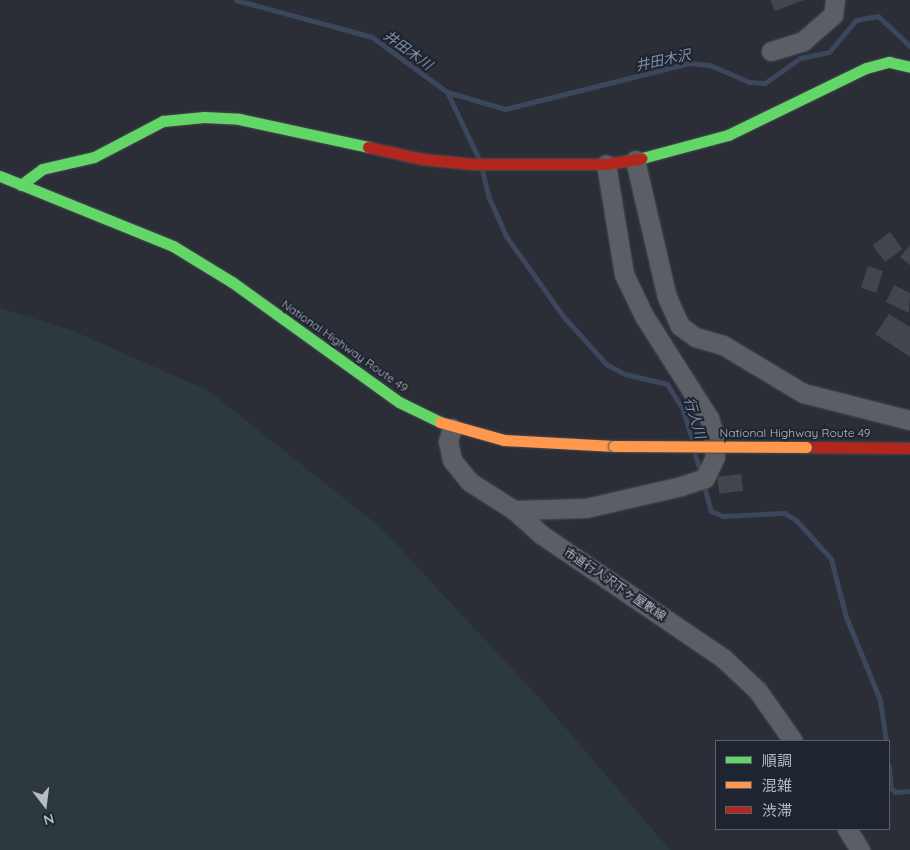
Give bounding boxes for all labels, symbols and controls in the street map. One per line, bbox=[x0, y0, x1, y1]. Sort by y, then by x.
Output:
water label: 井田木川 bbox=[380, 27, 436, 73]
water label: 井田木沢 bbox=[634, 46, 692, 74]
street label: National Highway Route 49 bbox=[279, 297, 411, 395]
water label: 行人川 bbox=[681, 395, 709, 441]
street label: National Highway Route 49 bbox=[720, 426, 870, 440]
street label: 市道行人沢下ヶ屋敷線 bbox=[561, 544, 669, 624]
legend bbox=[715, 740, 890, 830]
text: 順調 bbox=[762, 751, 792, 770]
text: 混雑 bbox=[762, 776, 792, 795]
north arrow bbox=[20, 780, 70, 830]
text: 渋滞 bbox=[762, 801, 792, 820]
text: N bbox=[42, 809, 56, 830]

